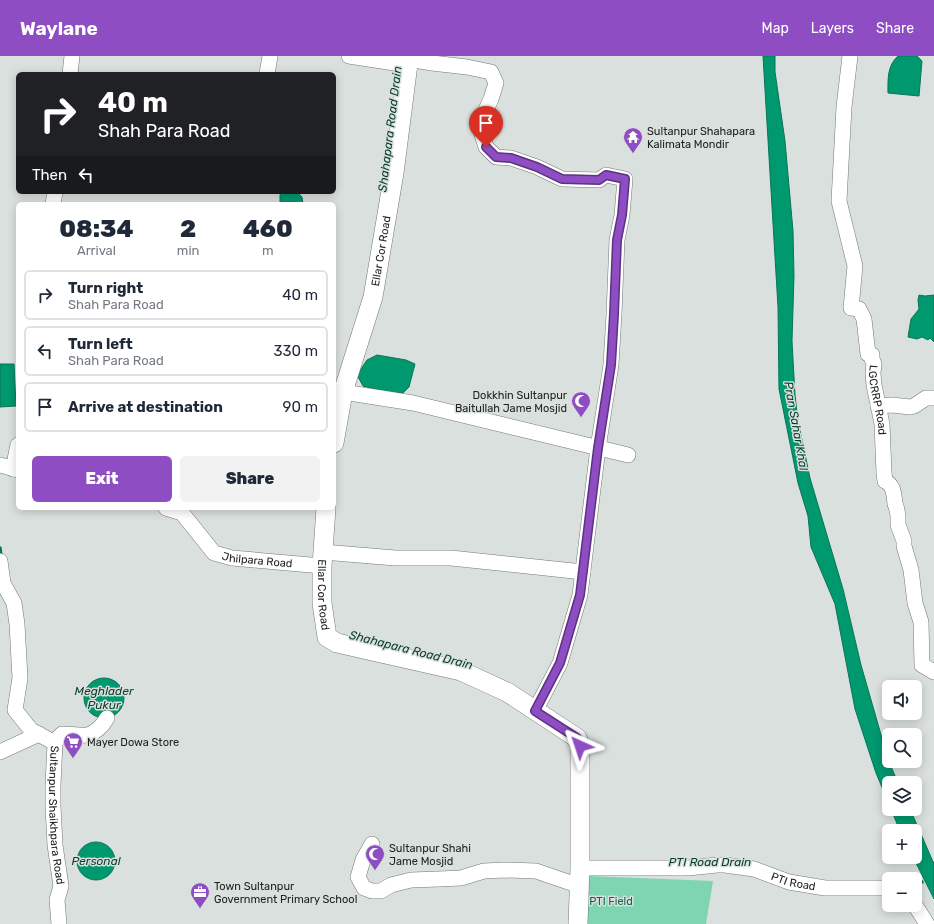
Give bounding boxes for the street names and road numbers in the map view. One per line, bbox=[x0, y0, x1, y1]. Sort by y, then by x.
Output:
street label: Ellar Cor Road bbox=[369, 215, 394, 287]
street label: LGCRRP Road bbox=[866, 364, 888, 435]
street label: Jhilpara Road bbox=[220, 550, 293, 570]
street label: Ellar Cor Road bbox=[315, 559, 332, 631]
street label: Sultanpur Shaikhpara Road bbox=[46, 745, 67, 886]
street label: PTI Road bbox=[769, 870, 816, 893]

